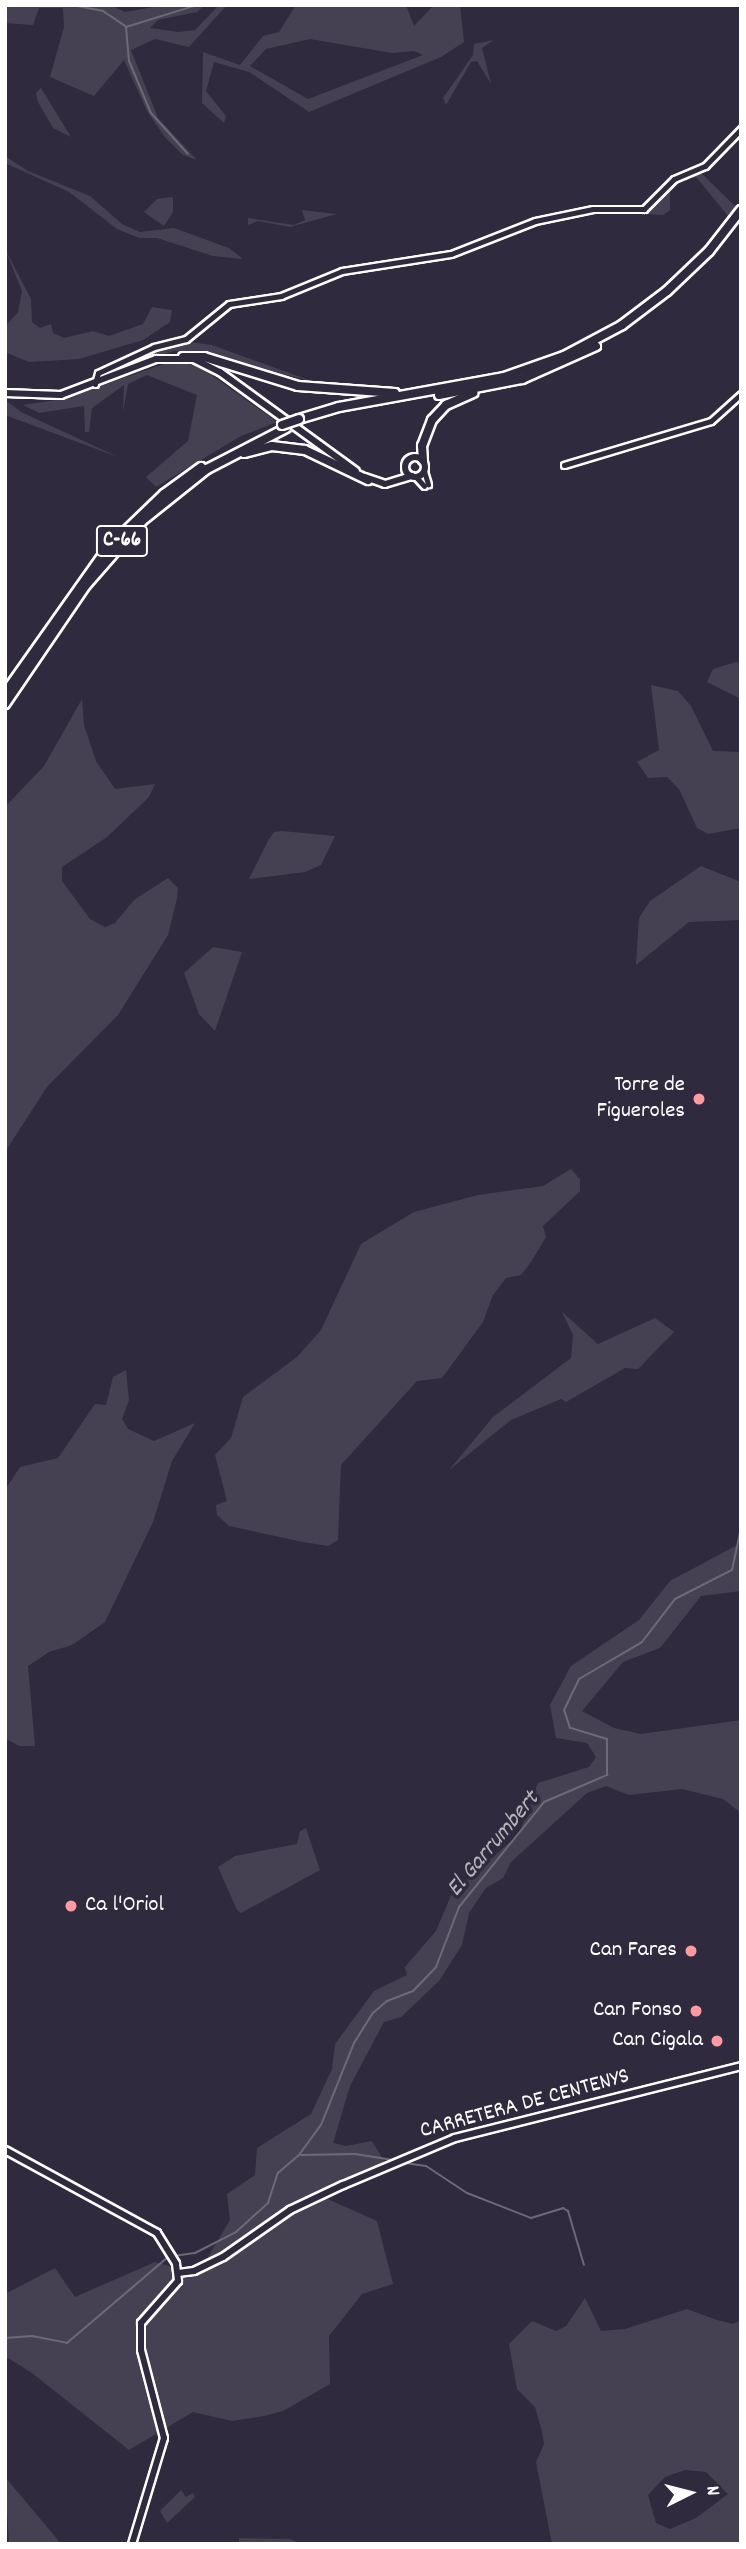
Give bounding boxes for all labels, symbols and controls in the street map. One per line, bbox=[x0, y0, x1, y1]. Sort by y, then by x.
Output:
road number: C-66 bbox=[96, 524, 148, 558]
place label: Torre de Figueroles bbox=[596, 1072, 685, 1126]
marker: Torre de Figueroles bbox=[691, 1091, 707, 1107]
water label: El Garrumbert bbox=[442, 1786, 546, 1904]
place label: Ca l'Oriol bbox=[85, 1892, 164, 1920]
marker: Ca l'Oriol bbox=[63, 1898, 79, 1914]
place label: Can Fares bbox=[590, 1937, 677, 1965]
marker: Can Fares bbox=[683, 1943, 699, 1959]
place label: Can Fonso bbox=[593, 1997, 682, 2025]
marker: Can Fonso bbox=[688, 2003, 704, 2019]
place label: Can Cigala bbox=[612, 2027, 703, 2055]
marker: Can Cigala bbox=[709, 2033, 725, 2049]
street label: CARRETERA DE CENTENYS bbox=[417, 2064, 633, 2146]
north arrow bbox=[655, 2458, 725, 2528]
text: N bbox=[697, 2485, 725, 2497]

